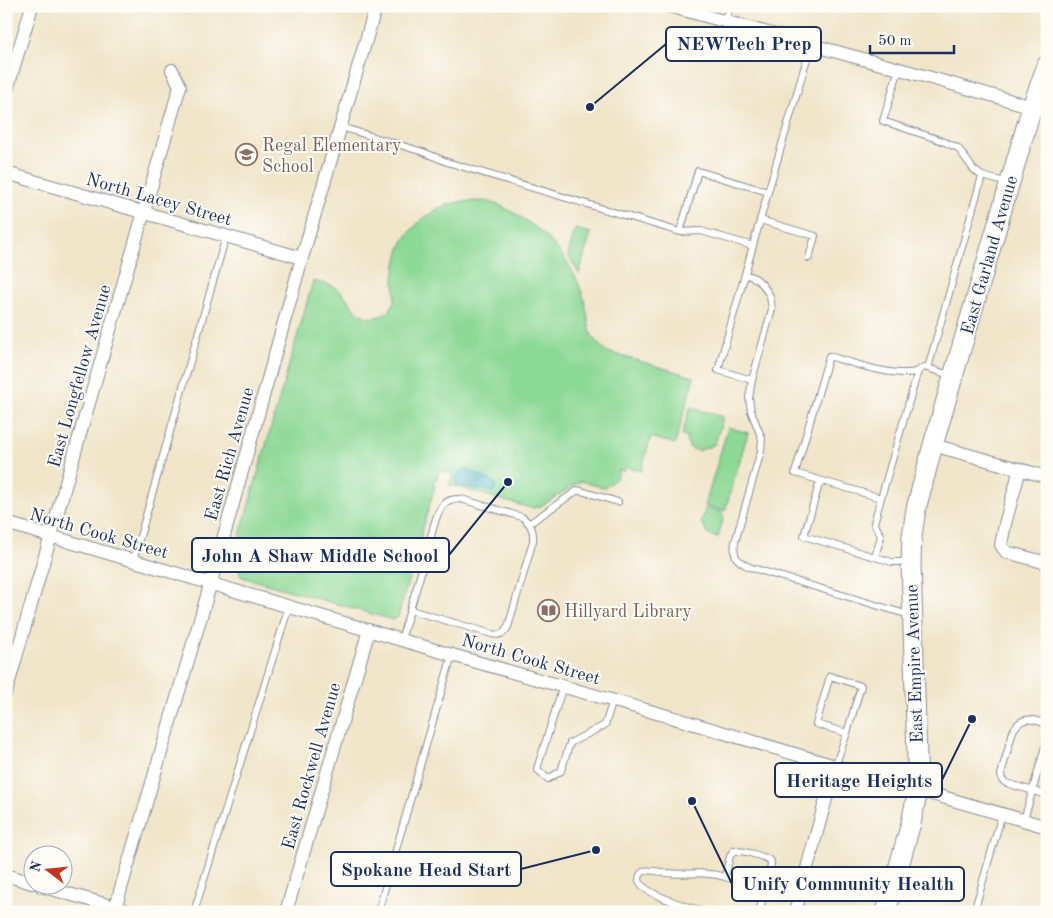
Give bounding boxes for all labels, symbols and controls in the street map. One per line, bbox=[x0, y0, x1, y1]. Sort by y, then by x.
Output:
scale bar bbox=[870, 22, 954, 54]
callout: NEWTech Prep bbox=[666, 27, 821, 61]
text: 50 m bbox=[878, 34, 912, 49]
text: NEWTech Prep bbox=[676, 36, 812, 55]
place label: Regal Elementary School bbox=[262, 137, 402, 176]
school or university icon: Regal Elementary School bbox=[234, 143, 258, 167]
street label: North Lacey Street bbox=[84, 171, 234, 229]
street label: East Garland Avenue bbox=[959, 174, 1021, 337]
street label: East Longfellow Avenue bbox=[45, 283, 115, 470]
street label: East Rich Avenue bbox=[202, 385, 258, 523]
street label: North Cook Street bbox=[27, 506, 170, 562]
callout: John A Shaw Middle School bbox=[192, 538, 449, 572]
text: John A Shaw Middle School bbox=[201, 548, 439, 567]
street label: East Empire Avenue bbox=[903, 584, 927, 744]
library icon: Hillyard Library bbox=[536, 599, 560, 623]
place label: Hillyard Library bbox=[564, 603, 692, 621]
street label: North Cook Street bbox=[459, 632, 602, 688]
street label: East Rockwell Avenue bbox=[279, 681, 344, 852]
callout: Heritage Heights bbox=[775, 763, 942, 797]
text: Heritage Heights bbox=[786, 773, 932, 792]
north arrow bbox=[22, 846, 72, 896]
callout: Spokane Head Start bbox=[331, 852, 521, 886]
text: N bbox=[28, 859, 45, 874]
text: Spokane Head Start bbox=[341, 862, 511, 881]
callout: Unify Community Health bbox=[732, 867, 964, 901]
text: Unify Community Health bbox=[742, 876, 954, 895]

